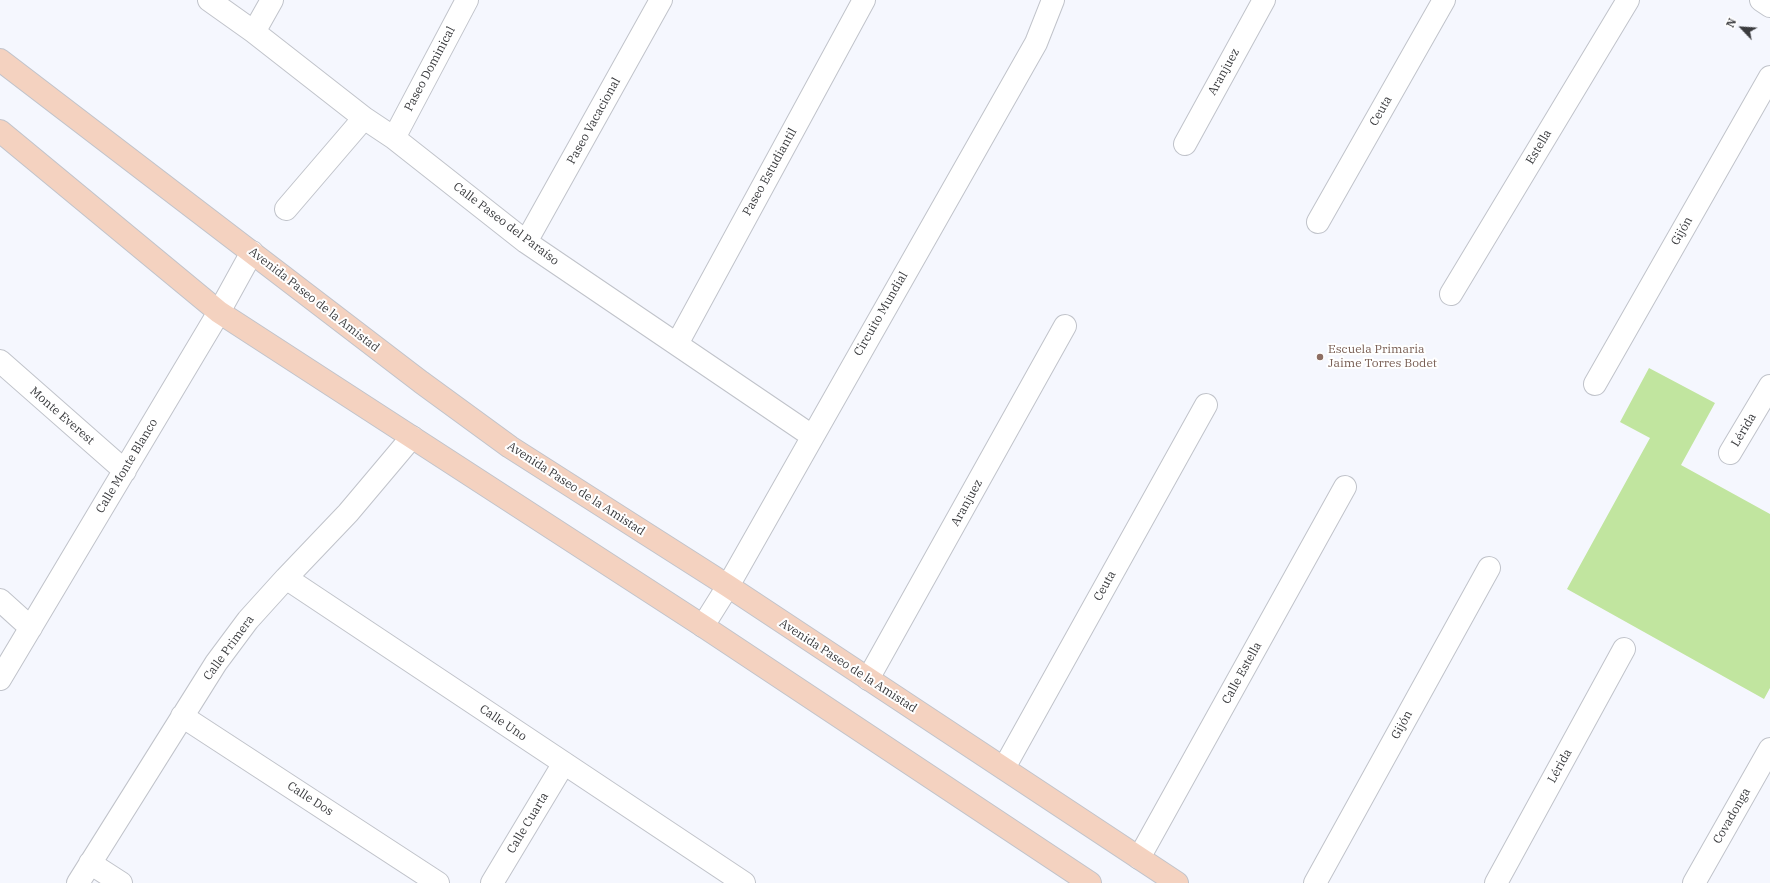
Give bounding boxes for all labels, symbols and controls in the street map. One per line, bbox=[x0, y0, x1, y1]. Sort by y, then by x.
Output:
north arrow bbox=[1722, 8, 1762, 48]
text: N bbox=[1723, 16, 1739, 30]
street label: Paseo Dominical bbox=[402, 24, 458, 114]
street label: Aranjuez bbox=[1205, 46, 1243, 98]
street label: Paseo Vacacional bbox=[564, 75, 624, 167]
street label: Ceuta bbox=[1367, 93, 1395, 129]
street label: Paseo Estudiantil bbox=[740, 126, 800, 218]
street label: Estella bbox=[1523, 127, 1555, 167]
street label: Calle Paseo del Paraíso bbox=[450, 180, 562, 268]
street label: Gijón bbox=[1668, 214, 1696, 248]
street label: Avenida Paseo de la Amistad bbox=[246, 245, 382, 355]
street label: Circuito Mundial bbox=[851, 269, 911, 359]
place label: Escuela Primaria Jaime Torres Bodet bbox=[1328, 343, 1437, 371]
marker: Escuela Primaria Jaime Torres Bodet bbox=[1315, 352, 1325, 362]
street label: Monte Everest bbox=[27, 384, 97, 448]
street label: Lérida bbox=[1728, 411, 1760, 449]
street label: Calle Monte Blanco bbox=[93, 416, 161, 516]
street label: Avenida Paseo de la Amistad bbox=[504, 439, 648, 539]
street label: Aranjuez bbox=[948, 477, 986, 529]
street label: Ceuta bbox=[1091, 568, 1119, 604]
street label: Calle Primera bbox=[201, 613, 257, 683]
street label: Avenida Paseo de la Amistad bbox=[776, 616, 920, 716]
street label: Calle Estella bbox=[1219, 640, 1265, 706]
street label: Calle Uno bbox=[477, 702, 529, 744]
street label: Gijón bbox=[1388, 708, 1416, 742]
street label: Lérida bbox=[1545, 747, 1575, 785]
street label: Calle Dos bbox=[284, 779, 336, 819]
street label: Covadonga bbox=[1710, 786, 1754, 846]
street label: Calle Cuarta bbox=[504, 790, 552, 856]

